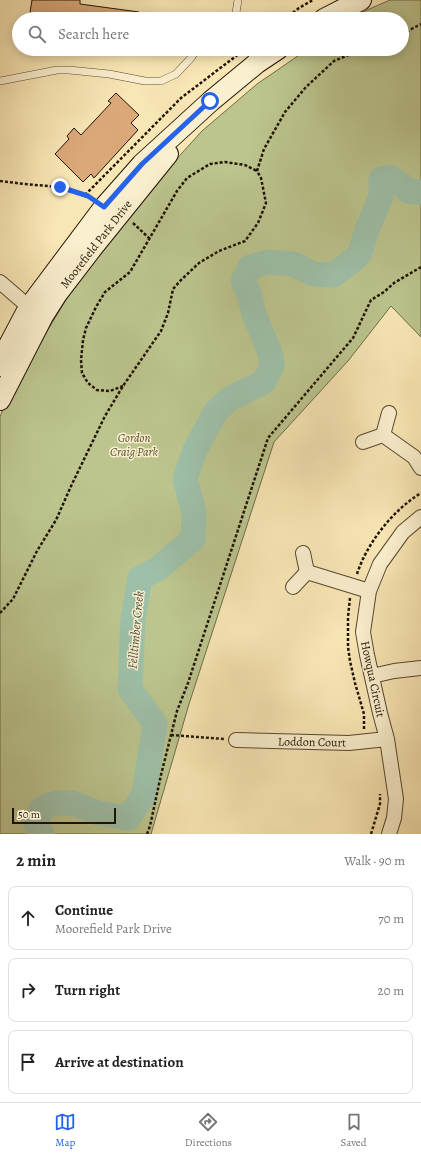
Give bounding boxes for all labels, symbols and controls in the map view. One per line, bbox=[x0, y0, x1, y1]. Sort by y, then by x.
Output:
search box bbox=[12, 12, 409, 56]
icon: search bbox=[26, 23, 48, 45]
text: Search here bbox=[58, 24, 129, 44]
route start bbox=[201, 92, 219, 110]
route end bbox=[51, 178, 69, 196]
street label: Moorefield Park Drive bbox=[57, 197, 135, 291]
park label: Gordon Craig Park bbox=[110, 430, 159, 460]
water label: Felltimber Creek bbox=[124, 590, 147, 670]
street label: Howqua Circuit bbox=[357, 639, 389, 719]
street label: Loddon Court bbox=[278, 733, 346, 751]
scale bar bbox=[12, 806, 116, 825]
text: 50 m bbox=[18, 807, 40, 822]
text: 2 min bbox=[16, 849, 56, 872]
text: Walk · 90 m bbox=[344, 852, 405, 869]
text: Continue bbox=[55, 900, 113, 920]
icon: ahead bbox=[17, 907, 39, 929]
text: 70 m bbox=[378, 910, 404, 927]
text: Moorefield Park Drive bbox=[55, 920, 172, 937]
icon: right bbox=[17, 979, 39, 1001]
text: Turn right bbox=[55, 980, 120, 1000]
text: 20 m bbox=[378, 982, 404, 999]
icon: arrive bbox=[17, 1051, 39, 1073]
text: Arrive at destination bbox=[55, 1052, 184, 1072]
tab: Map bbox=[54, 1111, 76, 1150]
tab: Directions bbox=[185, 1111, 232, 1150]
tab: Saved bbox=[341, 1111, 367, 1150]

